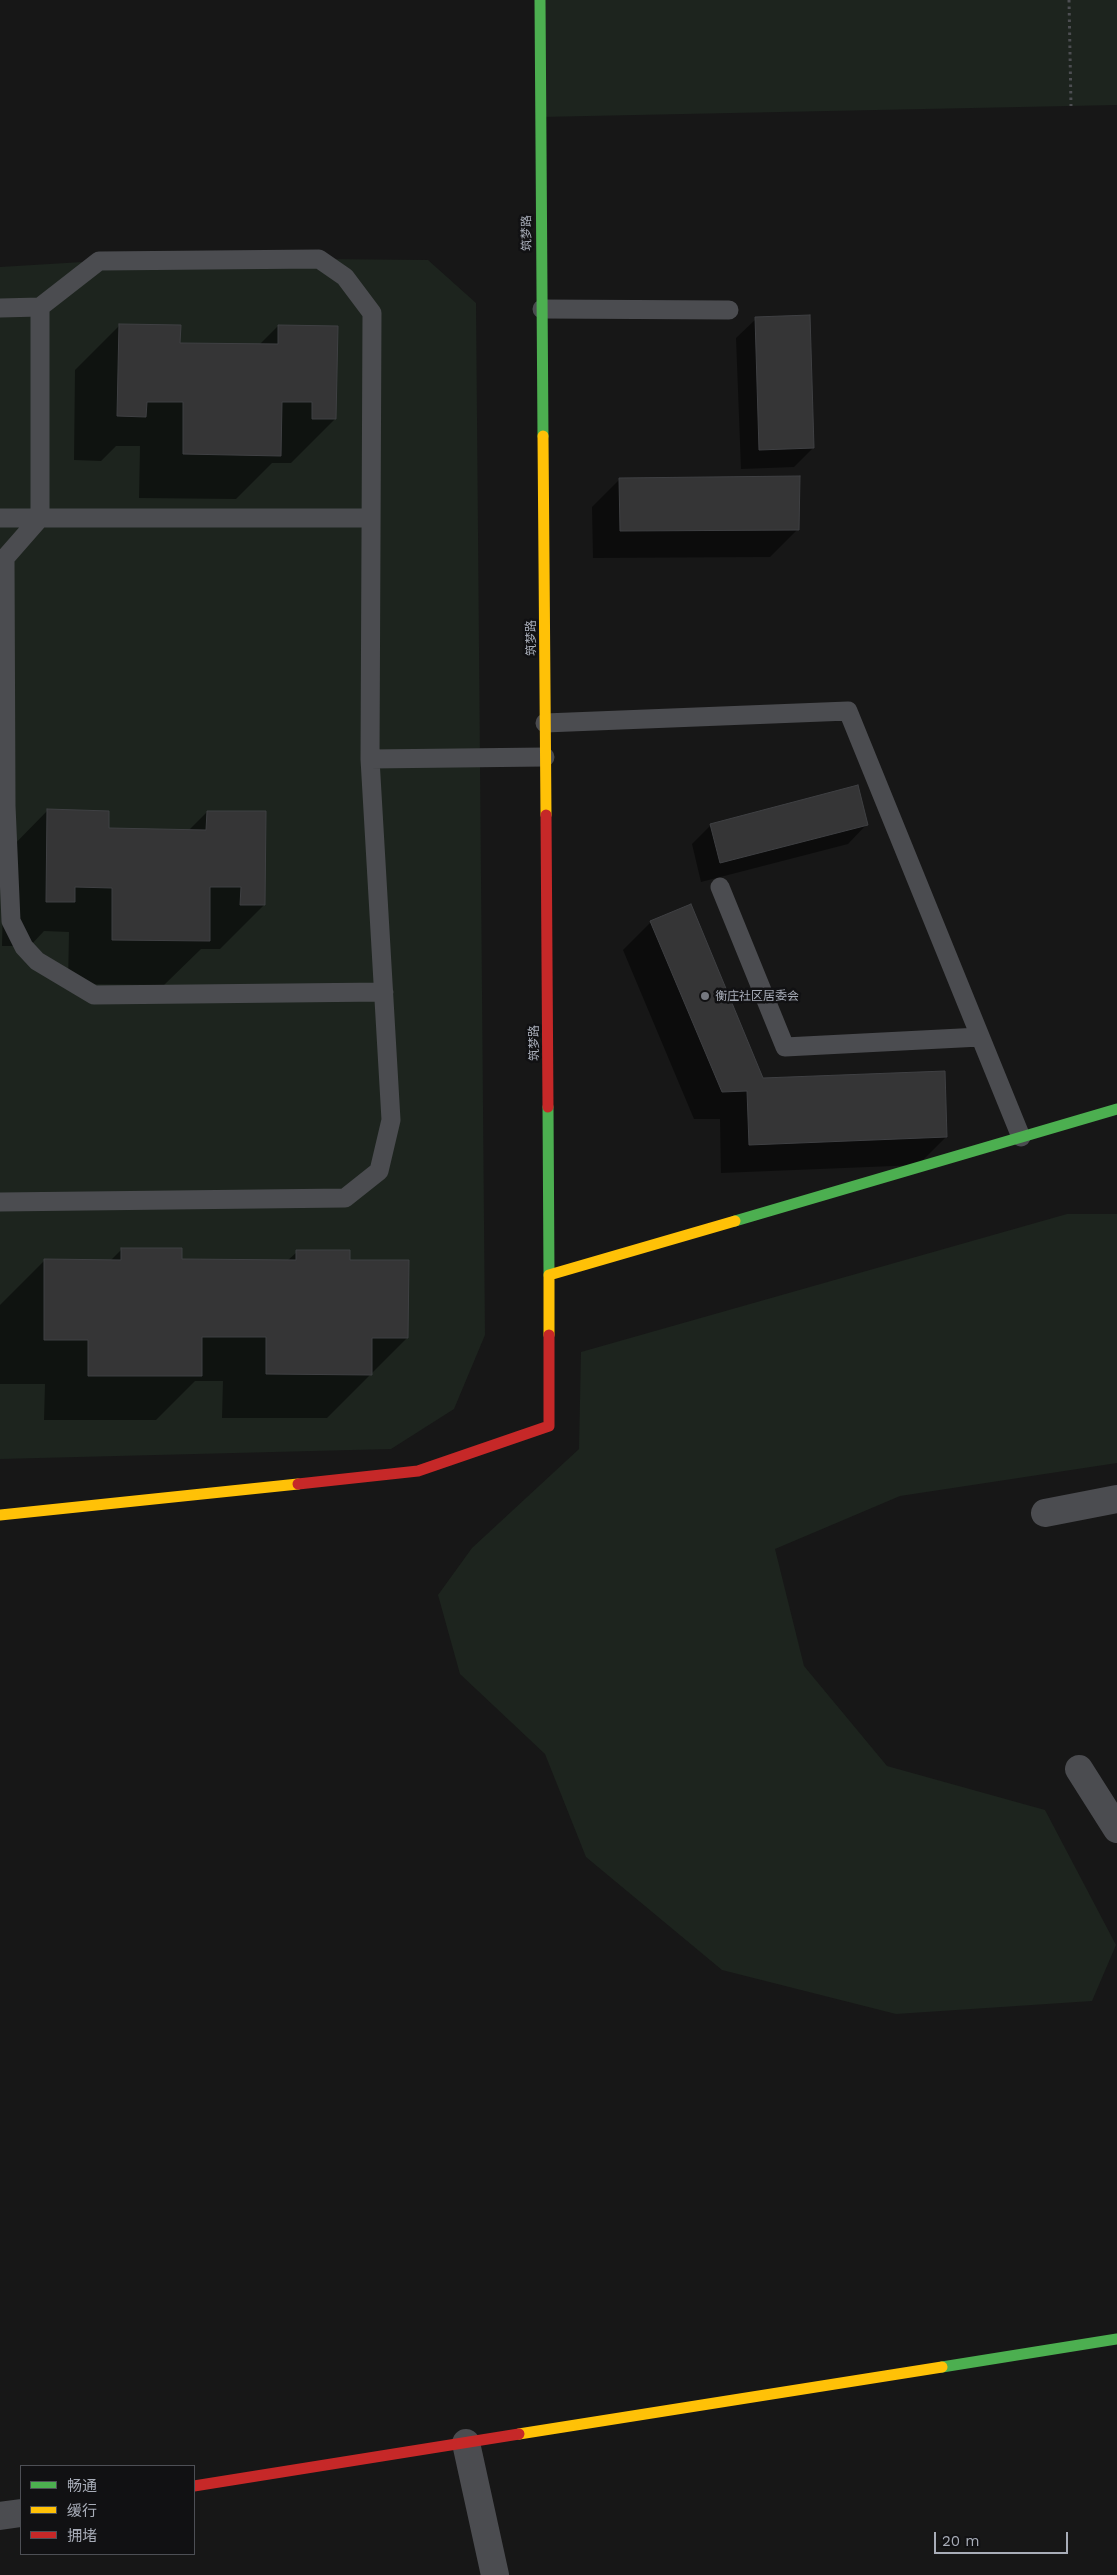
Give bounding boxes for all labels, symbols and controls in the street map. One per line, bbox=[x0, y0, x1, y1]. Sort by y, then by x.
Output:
street label: 筑梦路 bbox=[519, 215, 535, 251]
street label: 筑梦路 bbox=[524, 620, 538, 656]
place label: 衡庄社区居委会 bbox=[715, 989, 799, 1003]
marker: 衡庄社区居委会 bbox=[699, 990, 711, 1002]
street label: 筑梦路 bbox=[527, 1025, 541, 1061]
legend bbox=[20, 2465, 195, 2555]
text: 畅通 bbox=[67, 2477, 97, 2495]
text: 缓行 bbox=[67, 2502, 97, 2520]
scale bar bbox=[937, 2522, 1071, 2554]
text: 拥堵 bbox=[67, 2527, 97, 2545]
text: 20 m bbox=[942, 2532, 980, 2550]

